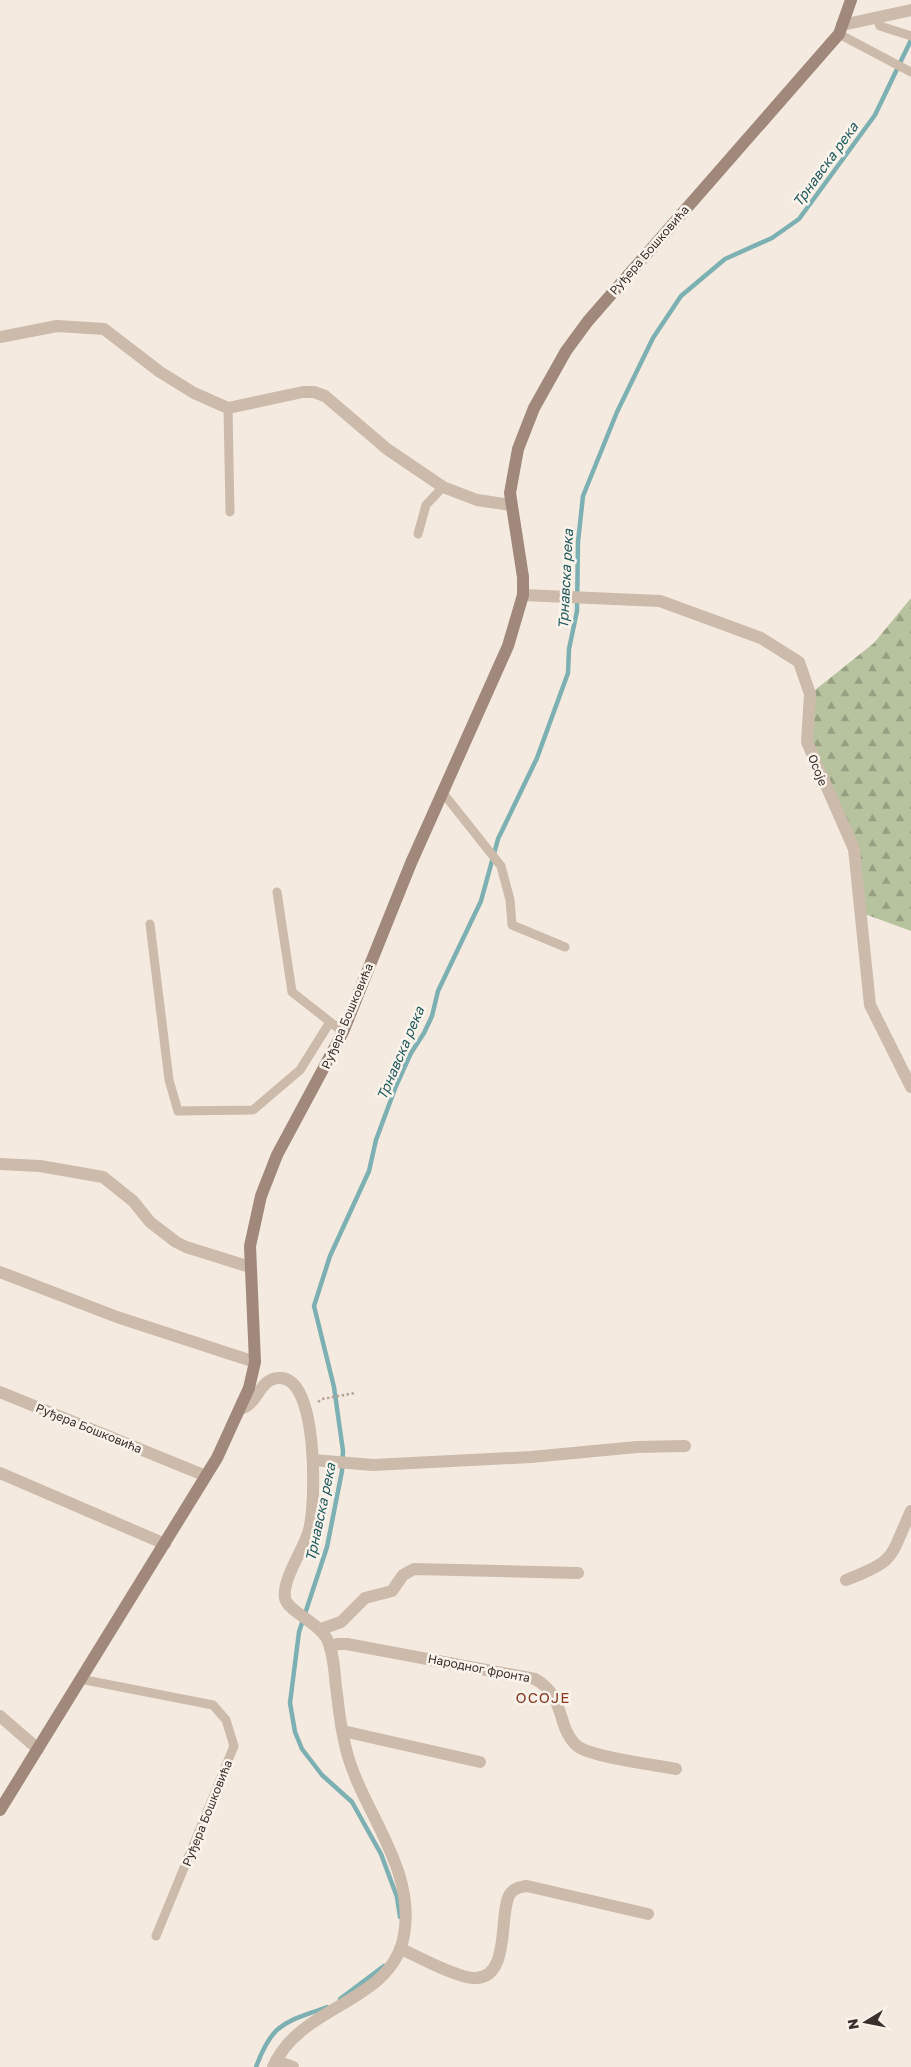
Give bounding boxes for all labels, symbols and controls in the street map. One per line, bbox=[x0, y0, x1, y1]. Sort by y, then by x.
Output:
water label: Трнавска река bbox=[789, 118, 862, 209]
street label: Руђера Бошковића bbox=[606, 202, 692, 298]
water label: Трнавска река bbox=[554, 528, 576, 629]
street label: Осоје bbox=[805, 752, 831, 788]
street label: Руђера Бошковића bbox=[318, 961, 376, 1071]
water label: Трнавска река bbox=[373, 1003, 428, 1102]
street label: Руђера Бошковића bbox=[34, 1400, 144, 1456]
water label: Трнавска река bbox=[301, 1460, 339, 1563]
street label: Народног фронта bbox=[427, 1651, 531, 1685]
district label: ОСОЈЕ bbox=[516, 1688, 570, 1706]
street label: Руђера Бошковића bbox=[179, 1758, 235, 1868]
north arrow bbox=[841, 1997, 891, 2047]
text: N bbox=[843, 2018, 862, 2031]

